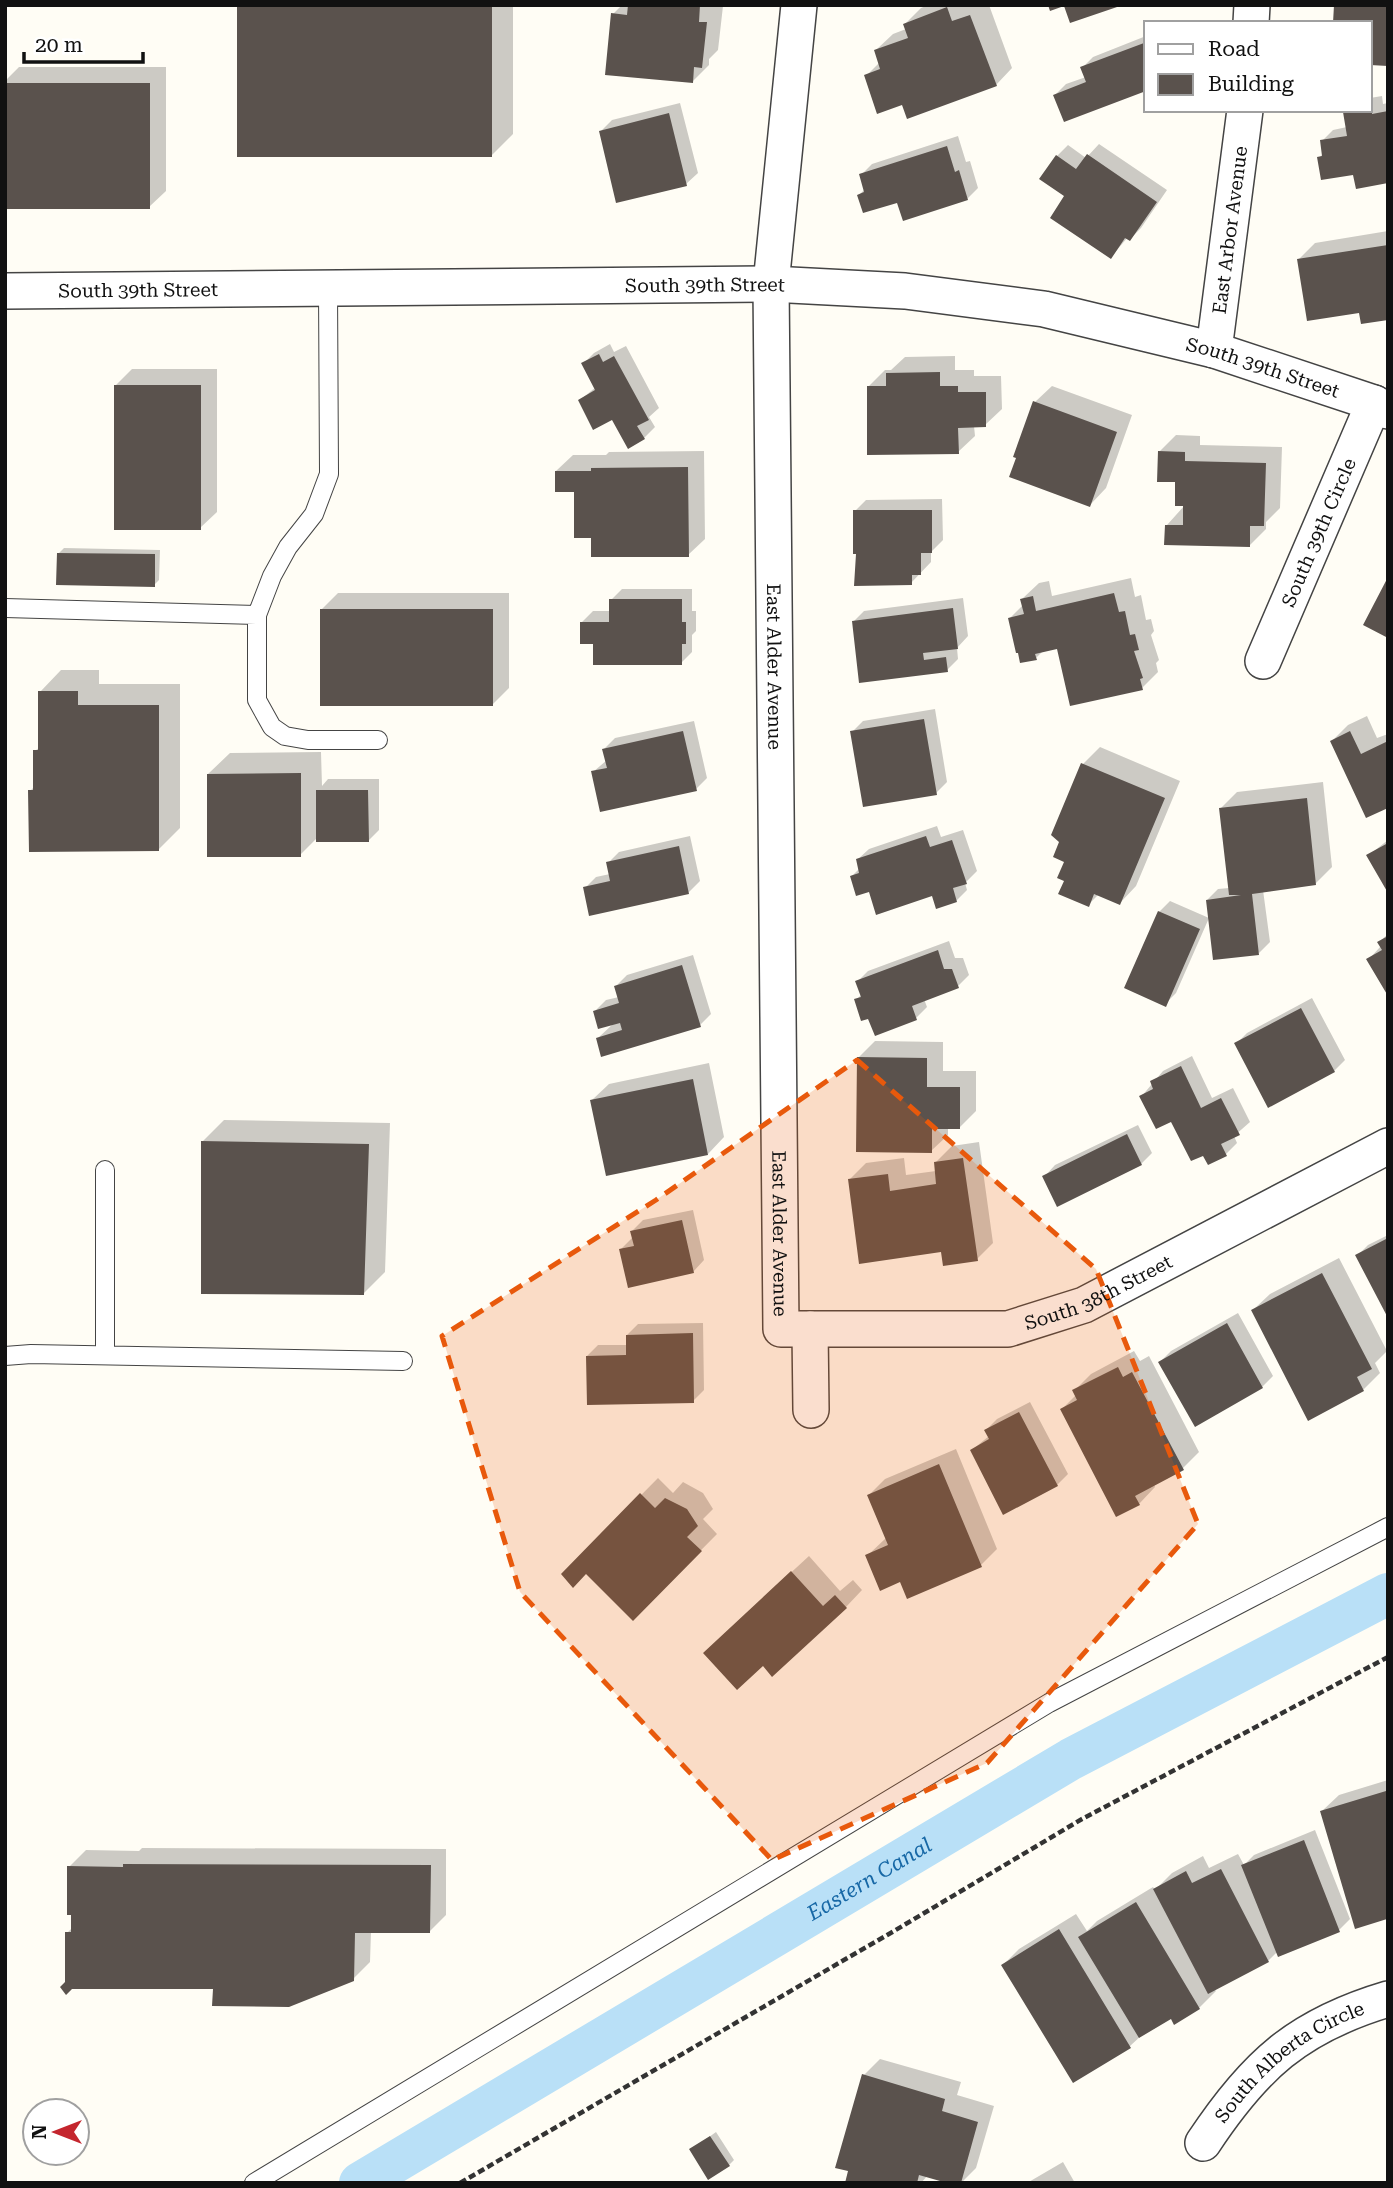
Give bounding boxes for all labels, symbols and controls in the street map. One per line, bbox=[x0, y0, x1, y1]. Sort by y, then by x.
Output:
scale bar bbox=[24, 21, 144, 65]
legend bbox=[1144, 21, 1372, 112]
text: 20 m bbox=[35, 33, 83, 57]
text: Road bbox=[1208, 37, 1260, 61]
text: Building bbox=[1208, 72, 1294, 96]
street label: East Arbor Avenue bbox=[1207, 145, 1252, 315]
street label: South 39th Street bbox=[625, 272, 785, 297]
street label: South 39th Street bbox=[58, 278, 218, 302]
street label: South 39th Street bbox=[1184, 332, 1343, 402]
street label: South 39th Circle bbox=[1276, 454, 1360, 610]
street label: East Alder Avenue bbox=[762, 583, 787, 750]
street label: East Alder Avenue bbox=[768, 1150, 792, 1317]
street label: South 38th Street bbox=[1021, 1249, 1176, 1335]
water label: Eastern Canal bbox=[802, 1833, 936, 1926]
street label: South Alberta Circle bbox=[1209, 1996, 1367, 2127]
north arrow bbox=[21, 2097, 91, 2167]
text: N bbox=[28, 2124, 51, 2139]

